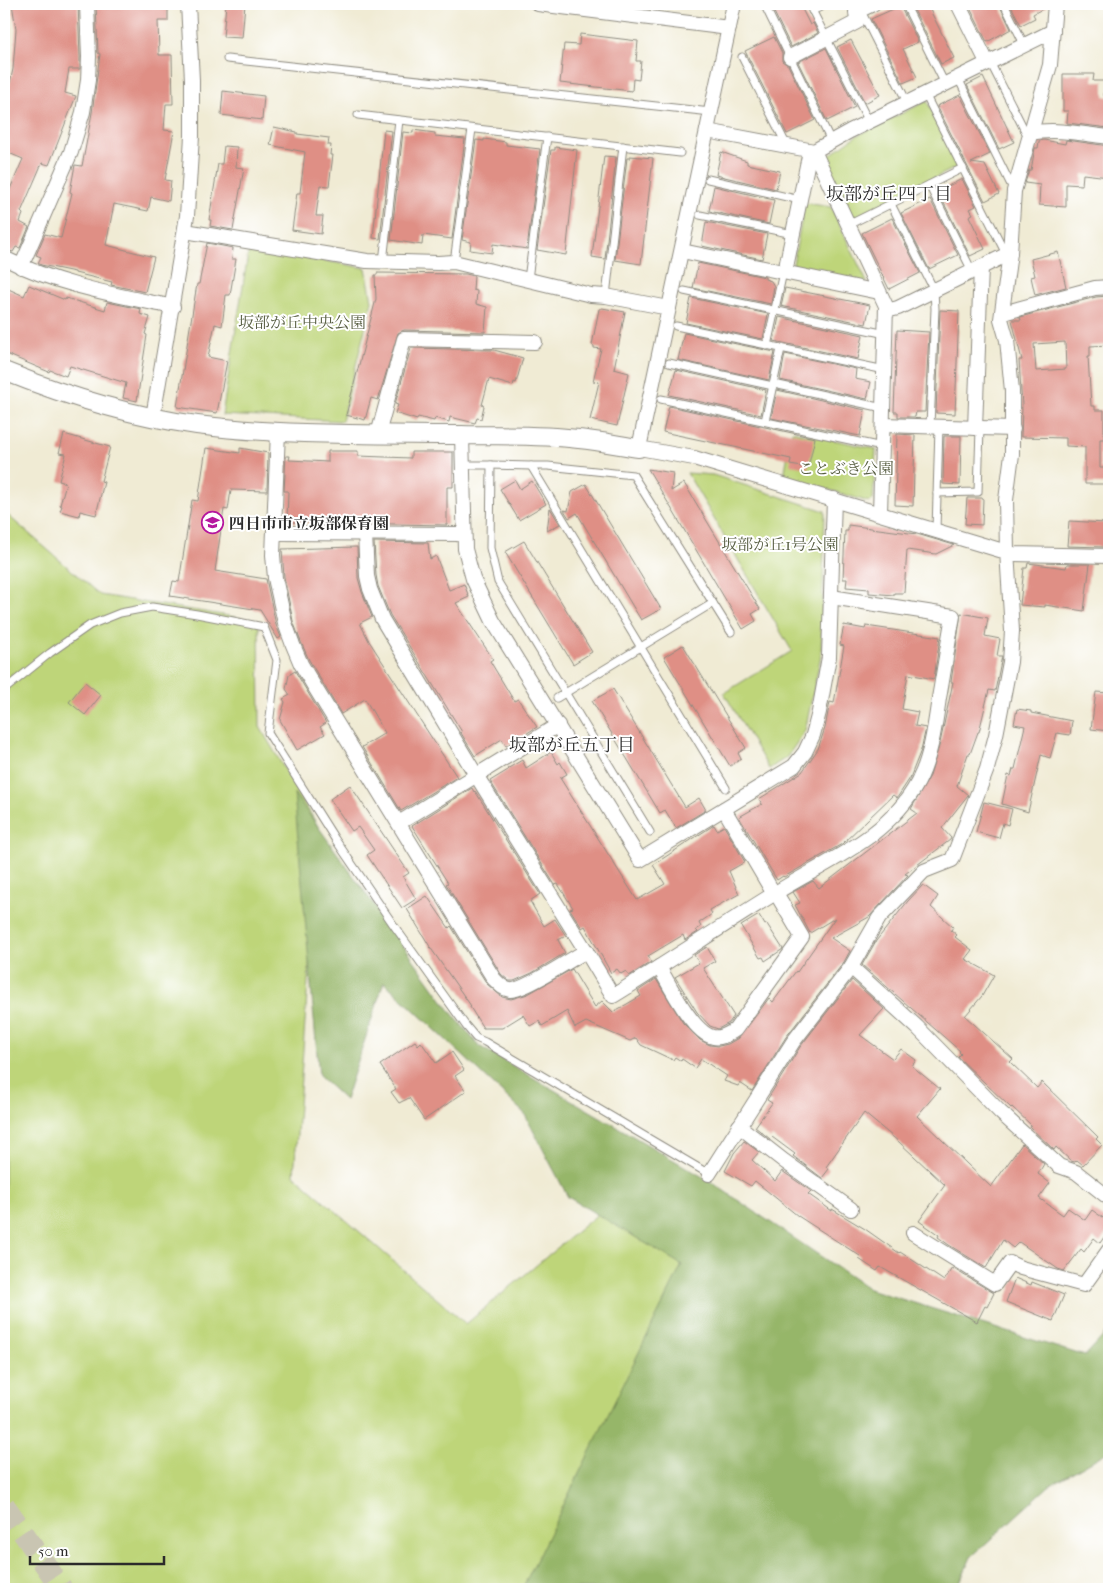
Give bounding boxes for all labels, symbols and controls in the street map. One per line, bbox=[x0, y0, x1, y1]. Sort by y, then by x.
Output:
district label: 坂部が丘四丁目 bbox=[826, 184, 952, 205]
park label: 坂部が丘中央公園 bbox=[238, 313, 366, 332]
park label: ことぶき公園 bbox=[798, 459, 894, 478]
school or university icon: 四日市市立坂部保育園 bbox=[201, 511, 225, 535]
place label: 四日市市立坂部保育園 bbox=[229, 514, 389, 533]
park label: 坂部が丘1号公園 bbox=[721, 535, 839, 554]
district label: 坂部が丘五丁目 bbox=[509, 735, 635, 756]
scale bar bbox=[30, 1533, 164, 1565]
text: 50 m bbox=[38, 1542, 69, 1560]

